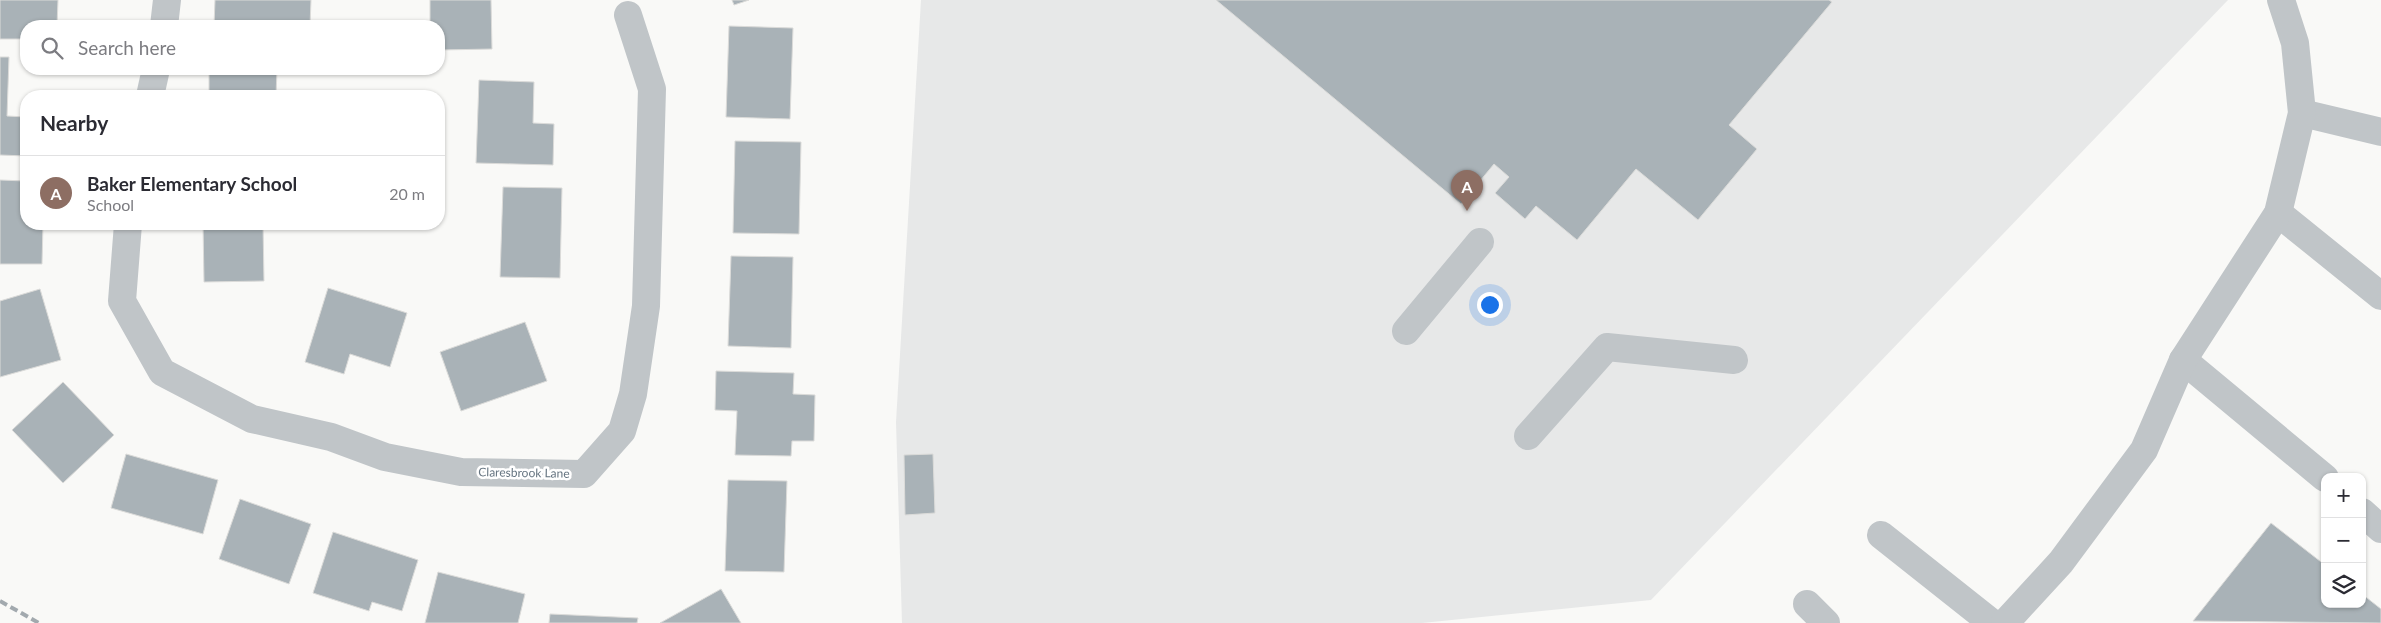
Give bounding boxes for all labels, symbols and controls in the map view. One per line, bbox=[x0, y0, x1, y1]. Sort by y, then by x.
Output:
search box bbox=[20, 20, 445, 75]
icon: search bbox=[38, 34, 66, 62]
text: Search here bbox=[78, 36, 176, 59]
text: Nearby bbox=[40, 110, 108, 135]
pin: A bbox=[1451, 170, 1483, 211]
text: Baker Elementary School bbox=[87, 172, 297, 195]
text: A bbox=[50, 184, 62, 203]
text: 20 m bbox=[389, 184, 425, 203]
text: School bbox=[87, 195, 134, 214]
your location bbox=[1477, 292, 1503, 318]
street label: Claresbrook Lane bbox=[478, 464, 570, 481]
map controls bbox=[2321, 473, 2366, 608]
button: + bbox=[2321, 473, 2366, 518]
button: − bbox=[2321, 518, 2366, 563]
button: layers bbox=[2321, 563, 2366, 608]

